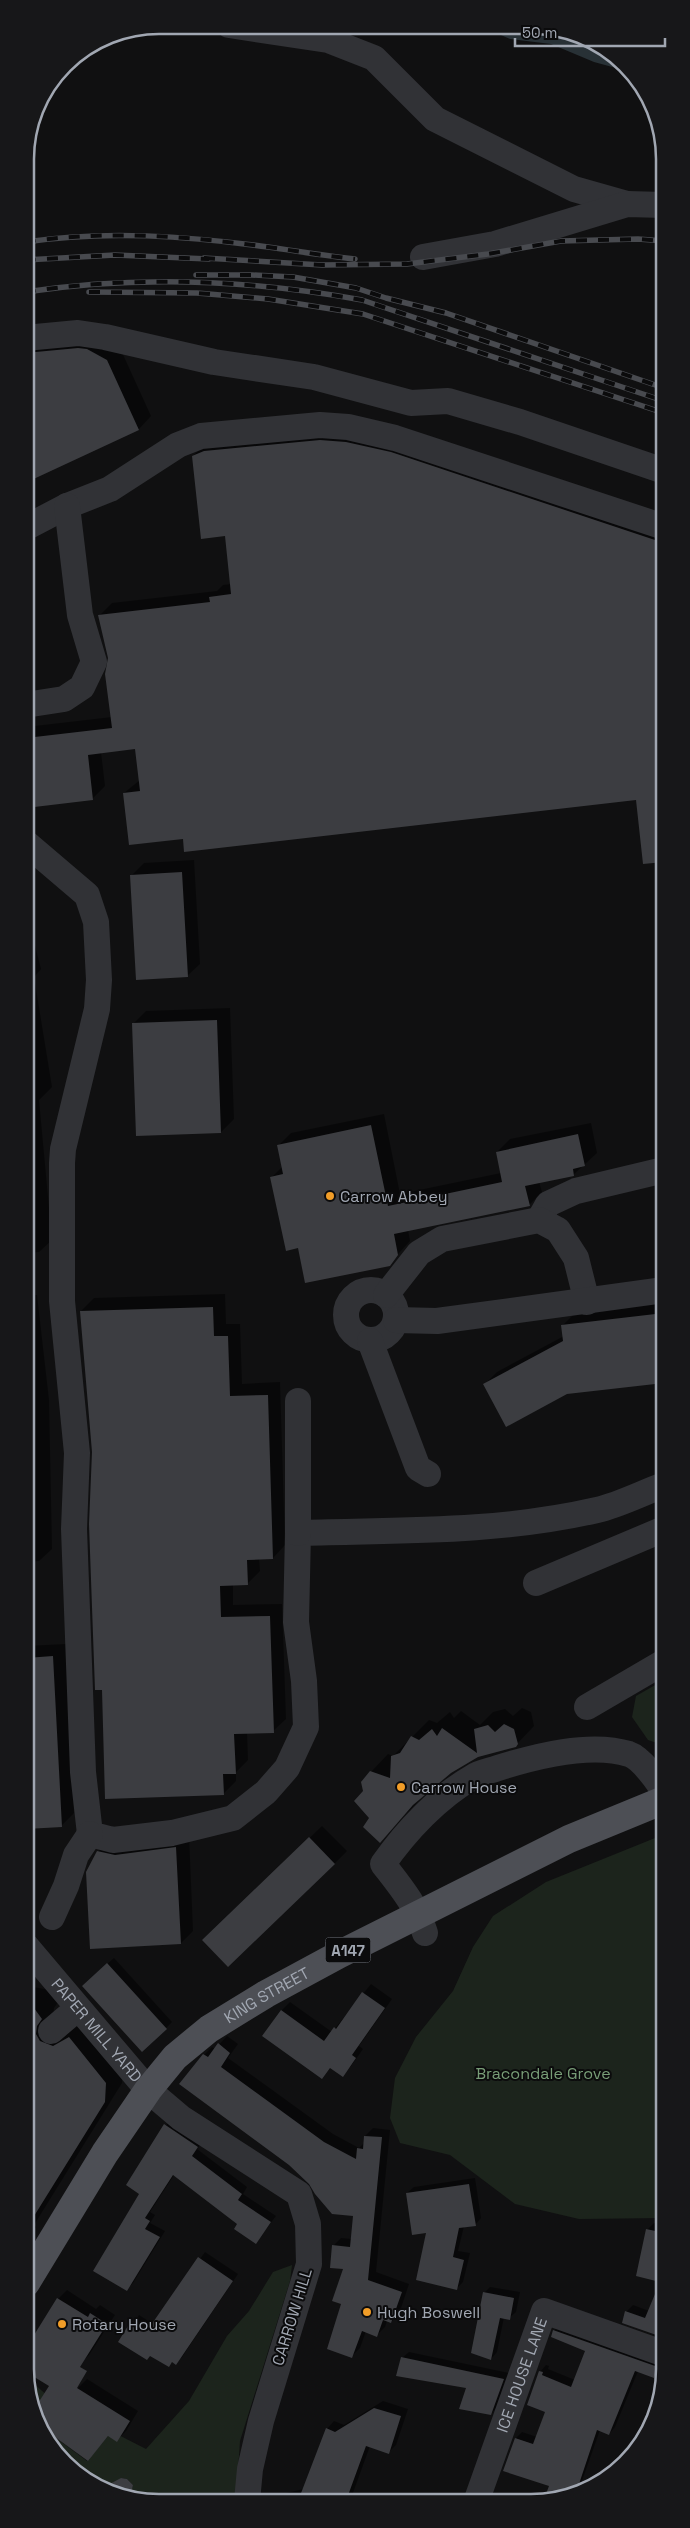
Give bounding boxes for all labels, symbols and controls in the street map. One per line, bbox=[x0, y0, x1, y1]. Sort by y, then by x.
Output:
scale bar bbox=[515, 15, 665, 47]
text: 50 m bbox=[522, 23, 557, 42]
place label: Carrow Abbey bbox=[340, 1186, 448, 1207]
marker: Carrow Abbey bbox=[324, 1190, 336, 1202]
place label: Carrow House bbox=[411, 1777, 517, 1798]
marker: Carrow House bbox=[395, 1781, 407, 1793]
road number: A147 bbox=[326, 1938, 370, 1962]
street label: KING STREET bbox=[220, 1962, 313, 2028]
street label: PAPER MILL YARD bbox=[47, 1974, 147, 2086]
park label: Bracondale Grove bbox=[475, 2063, 611, 2084]
street label: CARROW HILL bbox=[267, 2265, 317, 2368]
place label: Hugh Boswell bbox=[377, 2302, 480, 2323]
marker: Hugh Boswell bbox=[361, 2306, 373, 2318]
place label: Rotary House bbox=[72, 2314, 176, 2335]
street label: ICE HOUSE LANE bbox=[491, 2314, 551, 2435]
marker: Rotary House bbox=[56, 2318, 68, 2330]

